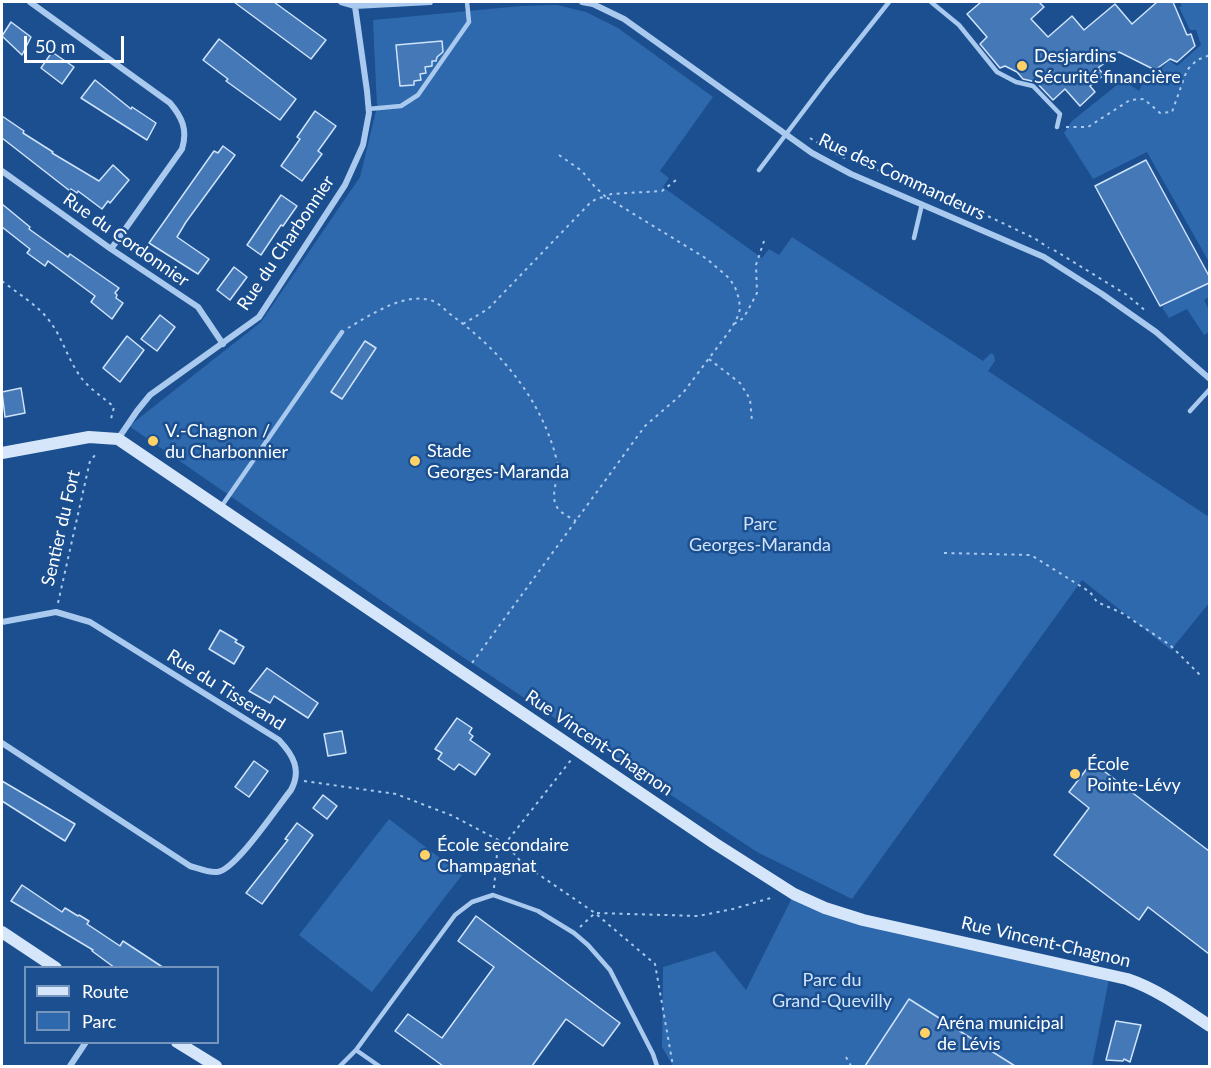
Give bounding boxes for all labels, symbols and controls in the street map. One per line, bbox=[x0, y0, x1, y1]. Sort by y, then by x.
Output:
scale bar bbox=[27, 24, 128, 62]
text: 50 m bbox=[35, 35, 75, 57]
place label: Desjardins Sécurité financière bbox=[1034, 45, 1181, 88]
marker: Desjardins Sécurité financière bbox=[1015, 59, 1029, 73]
street label: Rue des Commandeurs bbox=[815, 129, 989, 225]
street label: Rue du Charbonnier bbox=[233, 171, 339, 315]
street label: Rue du Cordonnier bbox=[59, 188, 193, 292]
place label: V.-Chagnon / du Charbonnier bbox=[165, 420, 288, 462]
marker: V.-Chagnon / du Charbonnier bbox=[146, 434, 160, 448]
place label: Stade Georges-Maranda bbox=[427, 440, 569, 482]
marker: Stade Georges-Maranda bbox=[408, 454, 422, 468]
street label: Sentier du Fort bbox=[37, 468, 85, 588]
park label: Parc Georges-Maranda bbox=[689, 513, 831, 556]
street label: Rue du Tisserand bbox=[163, 645, 289, 735]
street label: Rue Vincent-Chagnon bbox=[521, 686, 677, 800]
place label: École Pointe-Lévy bbox=[1087, 753, 1181, 795]
marker: École Pointe-Lévy bbox=[1068, 767, 1082, 781]
place label: École secondaire Champagnat bbox=[437, 834, 569, 876]
marker: École secondaire Champagnat bbox=[418, 848, 432, 862]
street label: Rue Vincent-Chagnon bbox=[959, 912, 1133, 972]
legend bbox=[24, 966, 219, 1044]
park label: Parc du Grand-Quevilly bbox=[772, 969, 892, 1012]
text: Route bbox=[82, 980, 129, 1002]
text: Parc bbox=[82, 1010, 116, 1032]
place label: Aréna municipal de Lévis bbox=[937, 1012, 1064, 1054]
marker: Aréna municipal de Lévis bbox=[918, 1026, 932, 1040]

